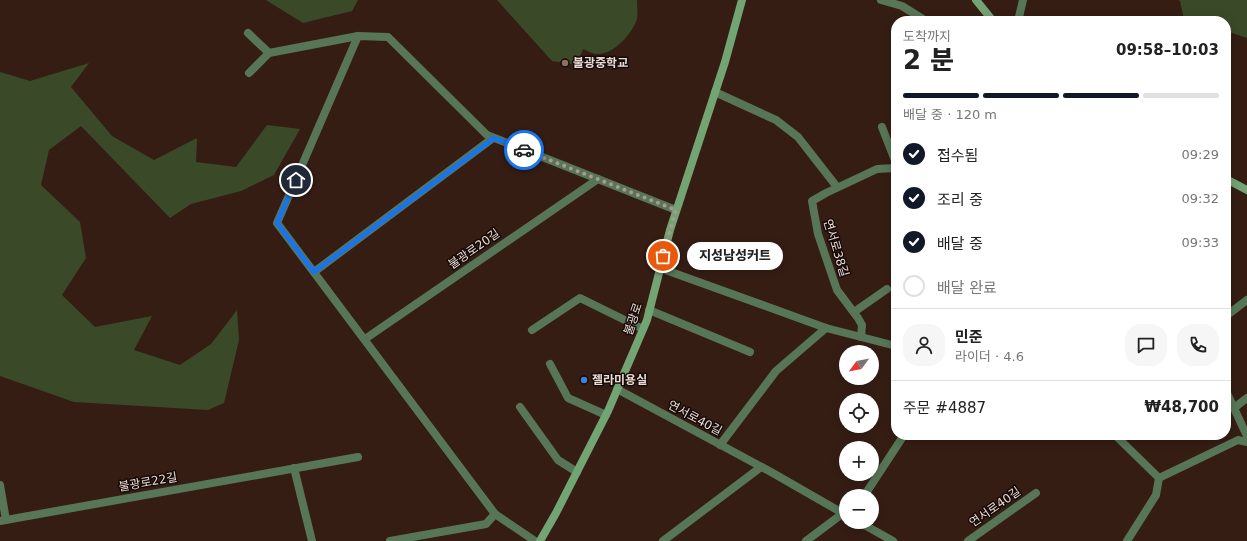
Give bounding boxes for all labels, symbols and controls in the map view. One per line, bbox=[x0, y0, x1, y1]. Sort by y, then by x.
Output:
text: 도착까지 bbox=[903, 29, 951, 44]
text: 09:58–10:03 bbox=[1116, 41, 1219, 59]
text: 2 분 bbox=[903, 45, 954, 75]
place label: 불광중학교 bbox=[573, 56, 628, 70]
marker: 불광중학교 bbox=[560, 58, 570, 68]
text: 배달 중 · 120 m bbox=[903, 107, 997, 122]
courier bbox=[504, 130, 544, 170]
icon: car bbox=[513, 139, 535, 161]
icon: check bbox=[903, 143, 925, 165]
text: 접수됨 bbox=[937, 147, 978, 165]
text: 09:29 bbox=[1182, 147, 1219, 162]
pin bbox=[279, 163, 313, 197]
icon: home bbox=[285, 169, 307, 191]
icon: check bbox=[903, 187, 925, 209]
text: 조리 중 bbox=[937, 191, 983, 209]
text: 09:32 bbox=[1182, 191, 1219, 206]
street label: 연서로38길 bbox=[821, 218, 851, 278]
street label: 불광로20길 bbox=[446, 226, 502, 272]
icon: check bbox=[903, 231, 925, 253]
text: 배달 중 bbox=[937, 235, 983, 253]
text: 09:33 bbox=[1182, 235, 1219, 250]
pin bbox=[646, 239, 680, 273]
callout: 지성남성커트 bbox=[687, 242, 783, 270]
icon: bag bbox=[652, 245, 674, 267]
text: 지성남성커트 bbox=[699, 248, 771, 263]
text: 배달 완료 bbox=[937, 279, 997, 297]
street label: 불광로 bbox=[621, 301, 645, 337]
button: person bbox=[903, 324, 945, 366]
button: chat bbox=[1125, 324, 1167, 366]
button: phone bbox=[1177, 324, 1219, 366]
text: 민준 bbox=[955, 328, 983, 346]
north arrow bbox=[839, 345, 879, 385]
map controls bbox=[839, 345, 879, 529]
text: 라이더 · 4.6 bbox=[955, 349, 1024, 364]
place label: 젤라미용실 bbox=[592, 373, 647, 387]
marker: 젤라미용실 bbox=[579, 375, 589, 385]
button: locate bbox=[839, 393, 879, 433]
street label: 연서로40길 bbox=[665, 398, 725, 438]
text: ₩48,700 bbox=[1145, 398, 1219, 416]
text: 주문 #4887 bbox=[903, 399, 986, 417]
button: + bbox=[839, 441, 879, 481]
street label: 불광로22길 bbox=[118, 470, 178, 494]
street label: 연서로40길 bbox=[967, 484, 1023, 530]
button: − bbox=[839, 489, 879, 529]

